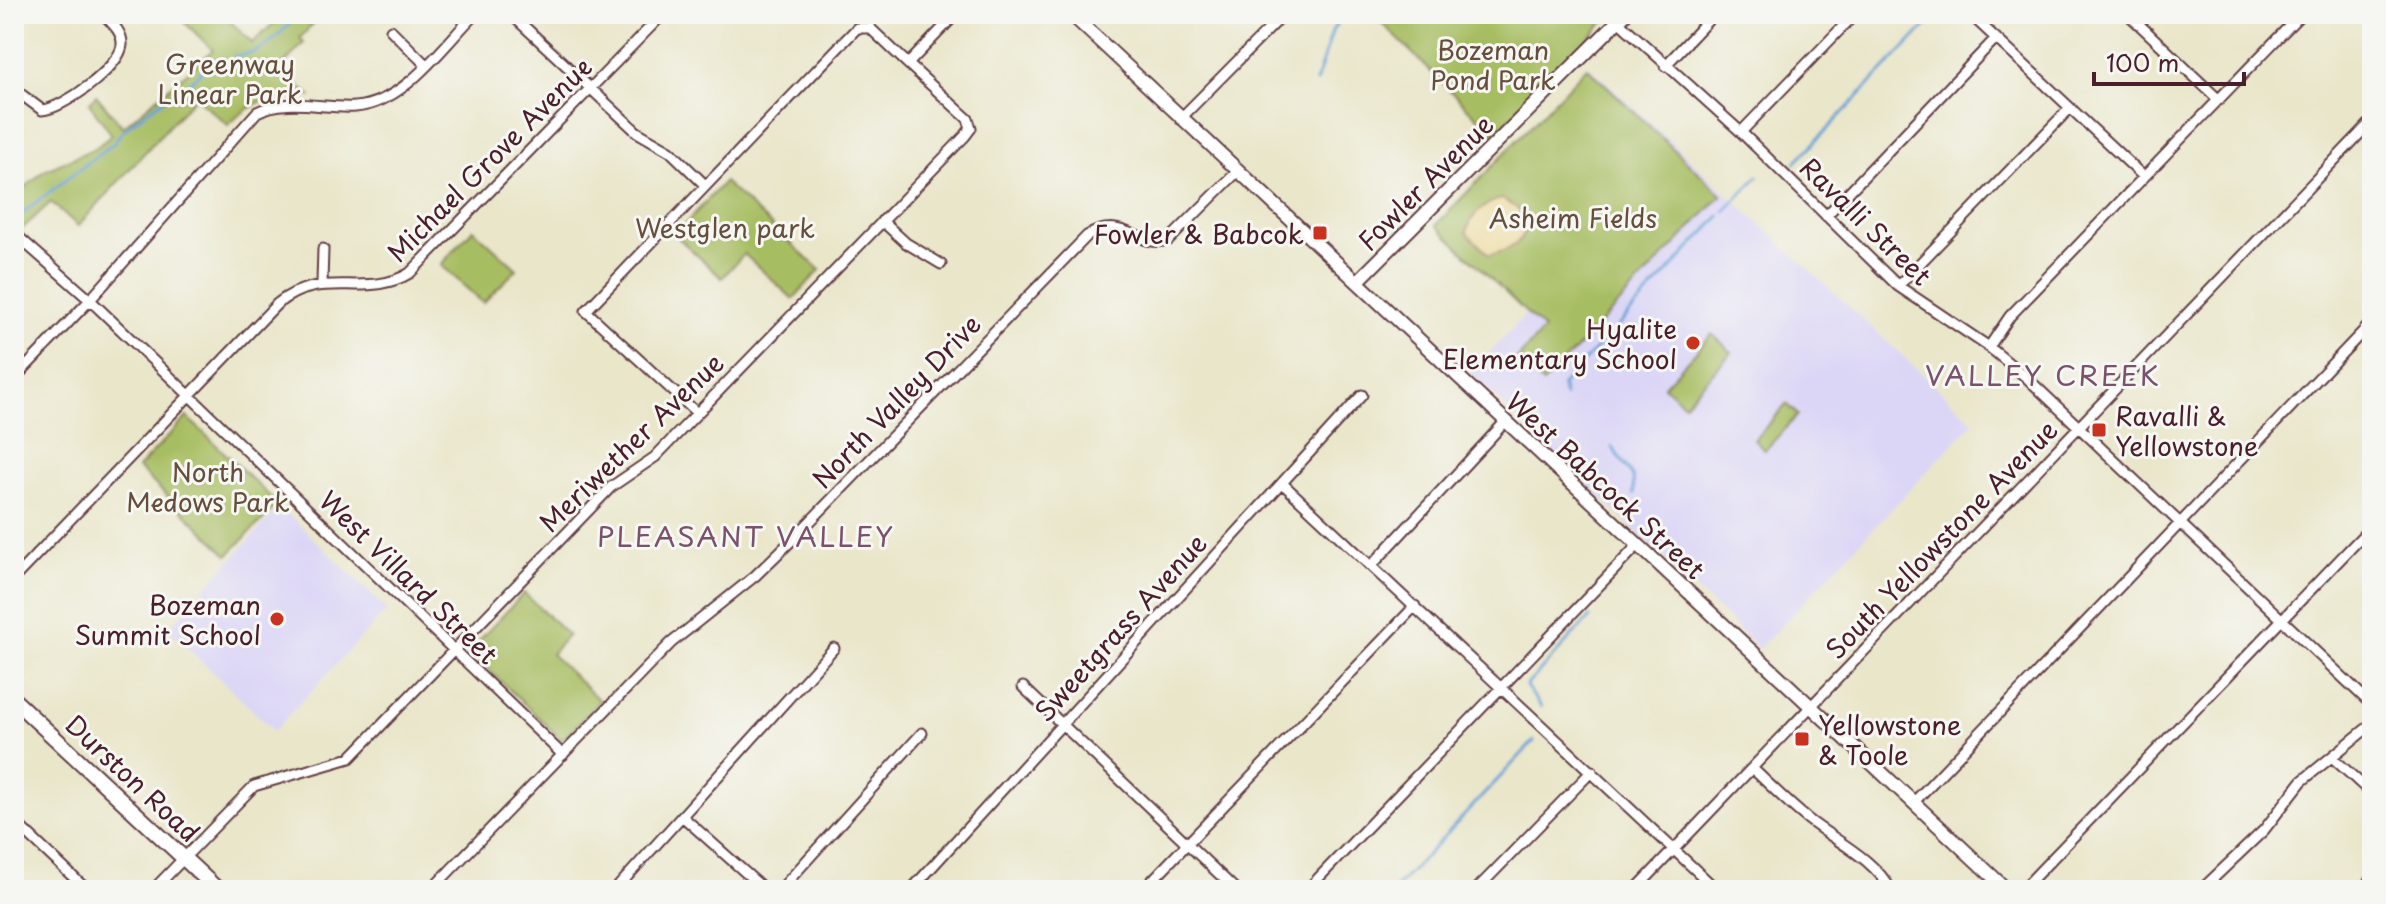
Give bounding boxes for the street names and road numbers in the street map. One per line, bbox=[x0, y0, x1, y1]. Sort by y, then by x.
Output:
street label: Michael Grove Avenue bbox=[378, 48, 600, 270]
street label: Fowler Avenue bbox=[1348, 105, 1502, 259]
street label: Ravalli Street bbox=[1791, 148, 1941, 294]
street label: North Valley Drive bbox=[803, 305, 989, 497]
street label: Meriwether Avenue bbox=[530, 344, 732, 540]
street label: West Babcock Street bbox=[1498, 382, 1714, 588]
street label: South Yellowstone Avenue bbox=[1816, 411, 2066, 667]
street label: West Villard Street bbox=[311, 481, 507, 673]
street label: Sweetgrass Avenue bbox=[1025, 524, 1215, 730]
street label: Durston Road bbox=[57, 705, 209, 851]

